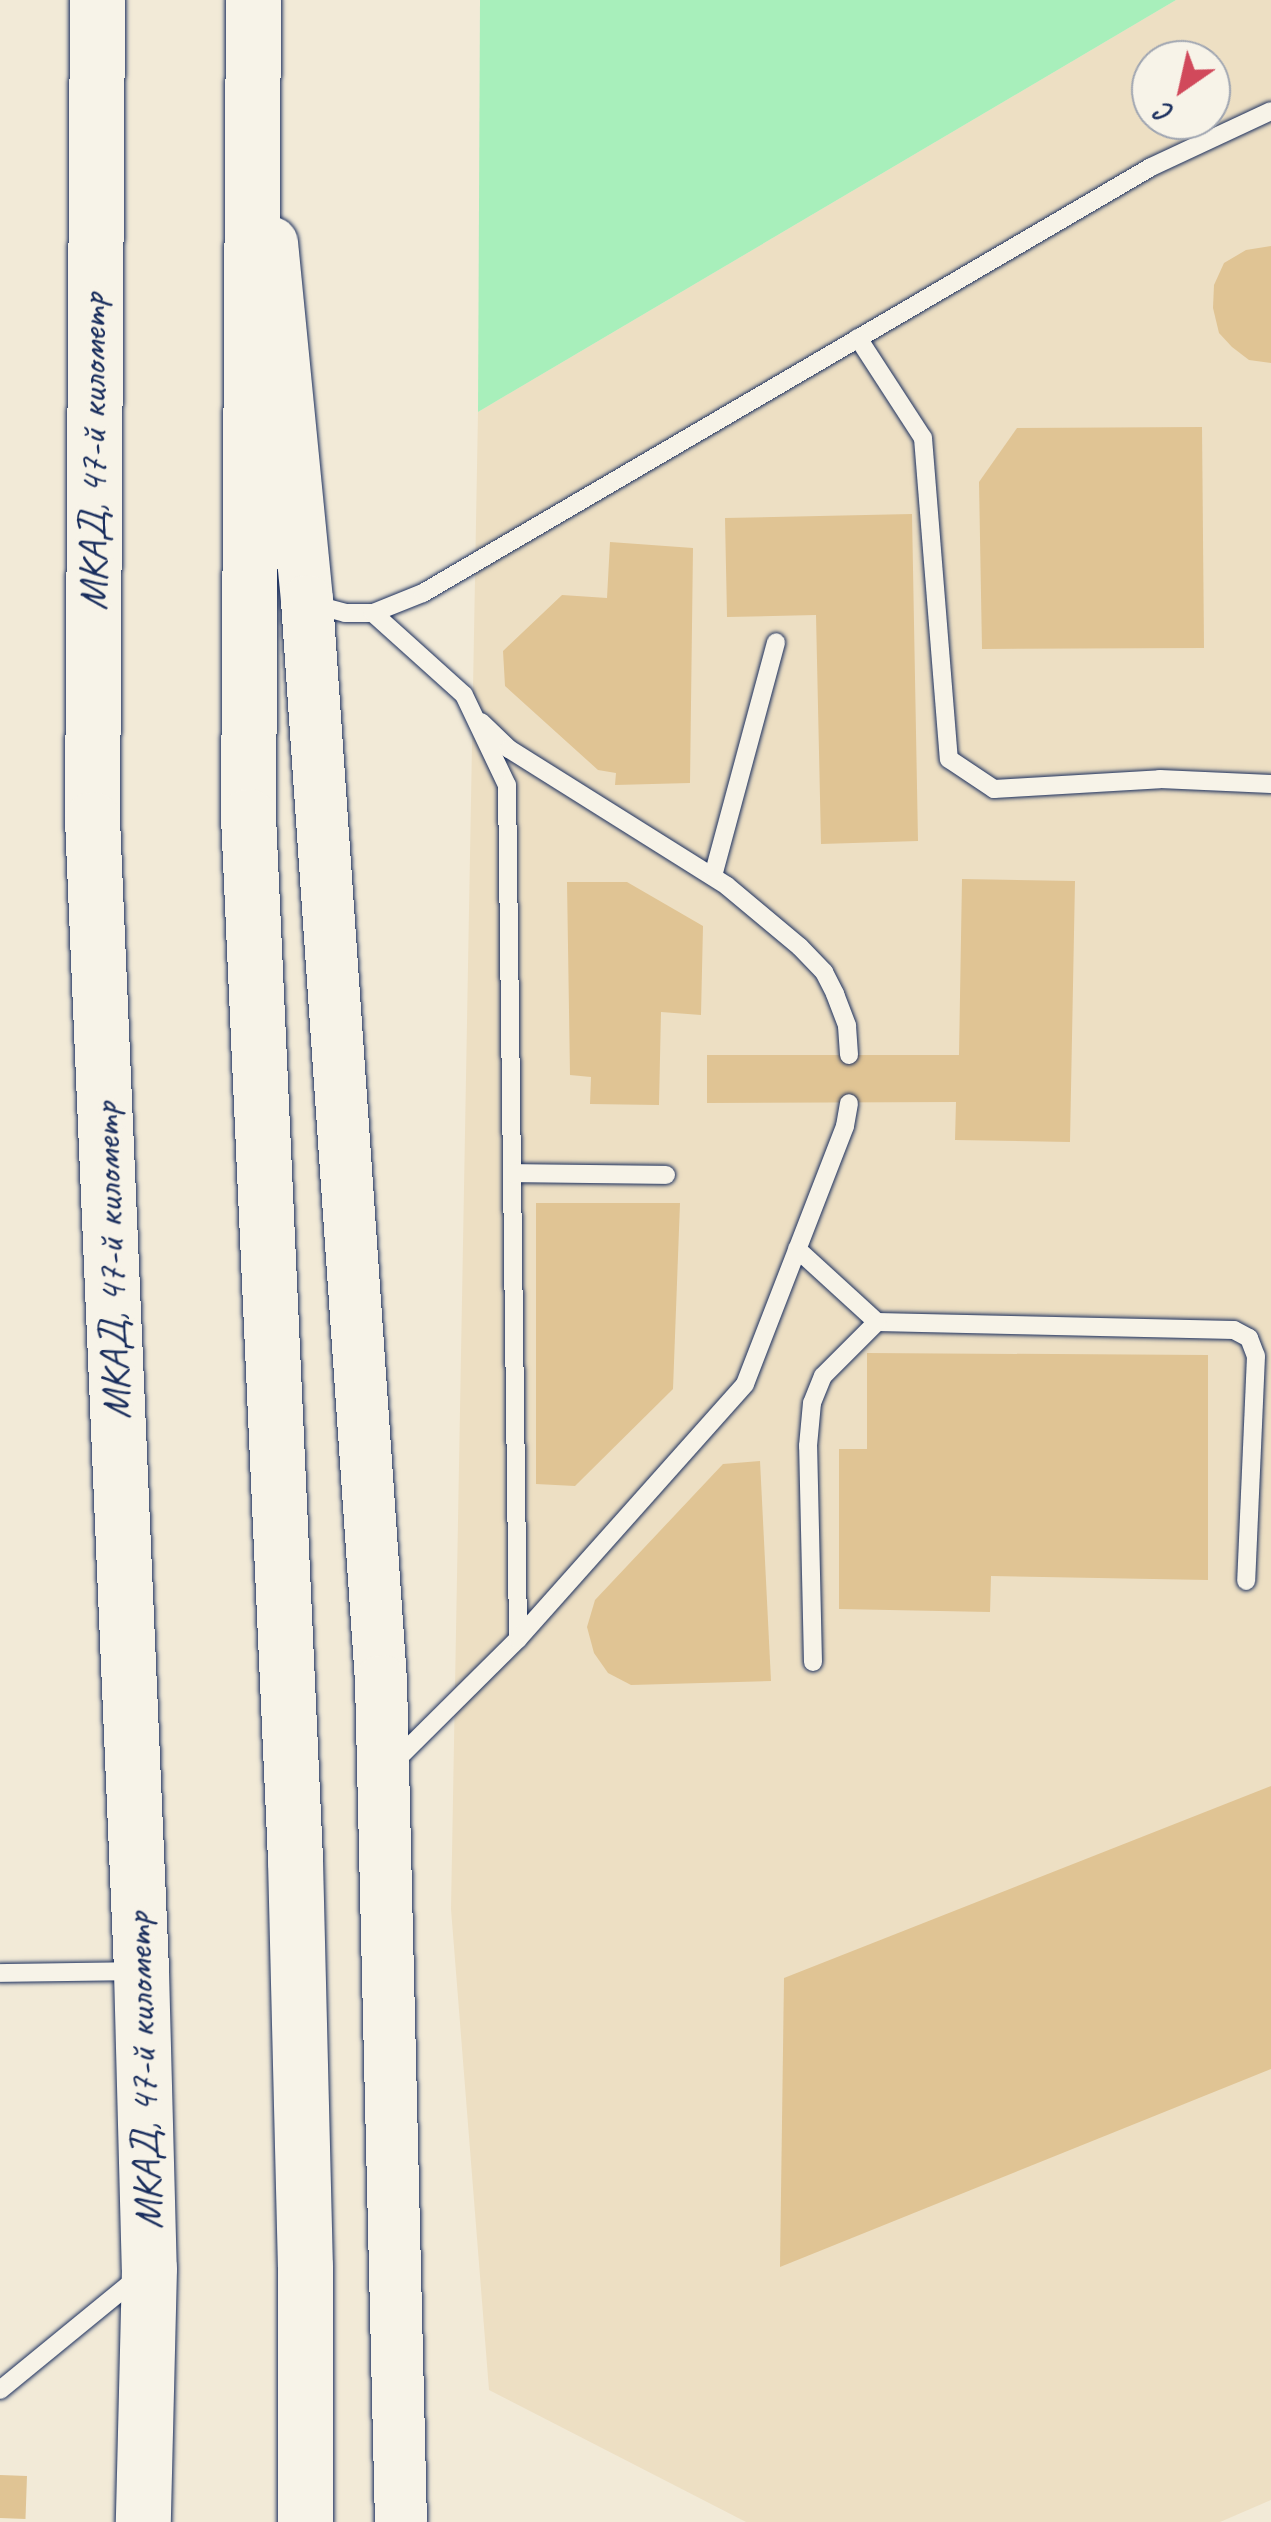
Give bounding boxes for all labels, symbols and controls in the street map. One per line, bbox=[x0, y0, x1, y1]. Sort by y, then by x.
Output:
north arrow bbox=[1131, 40, 1231, 140]
text: С bbox=[1150, 95, 1181, 132]
street label: МКАД, 47-й километр bbox=[69, 293, 117, 611]
street label: МКАД, 47-й километр bbox=[81, 1102, 141, 1420]
street label: МКАД, 47-й километр bbox=[113, 1912, 173, 2230]

